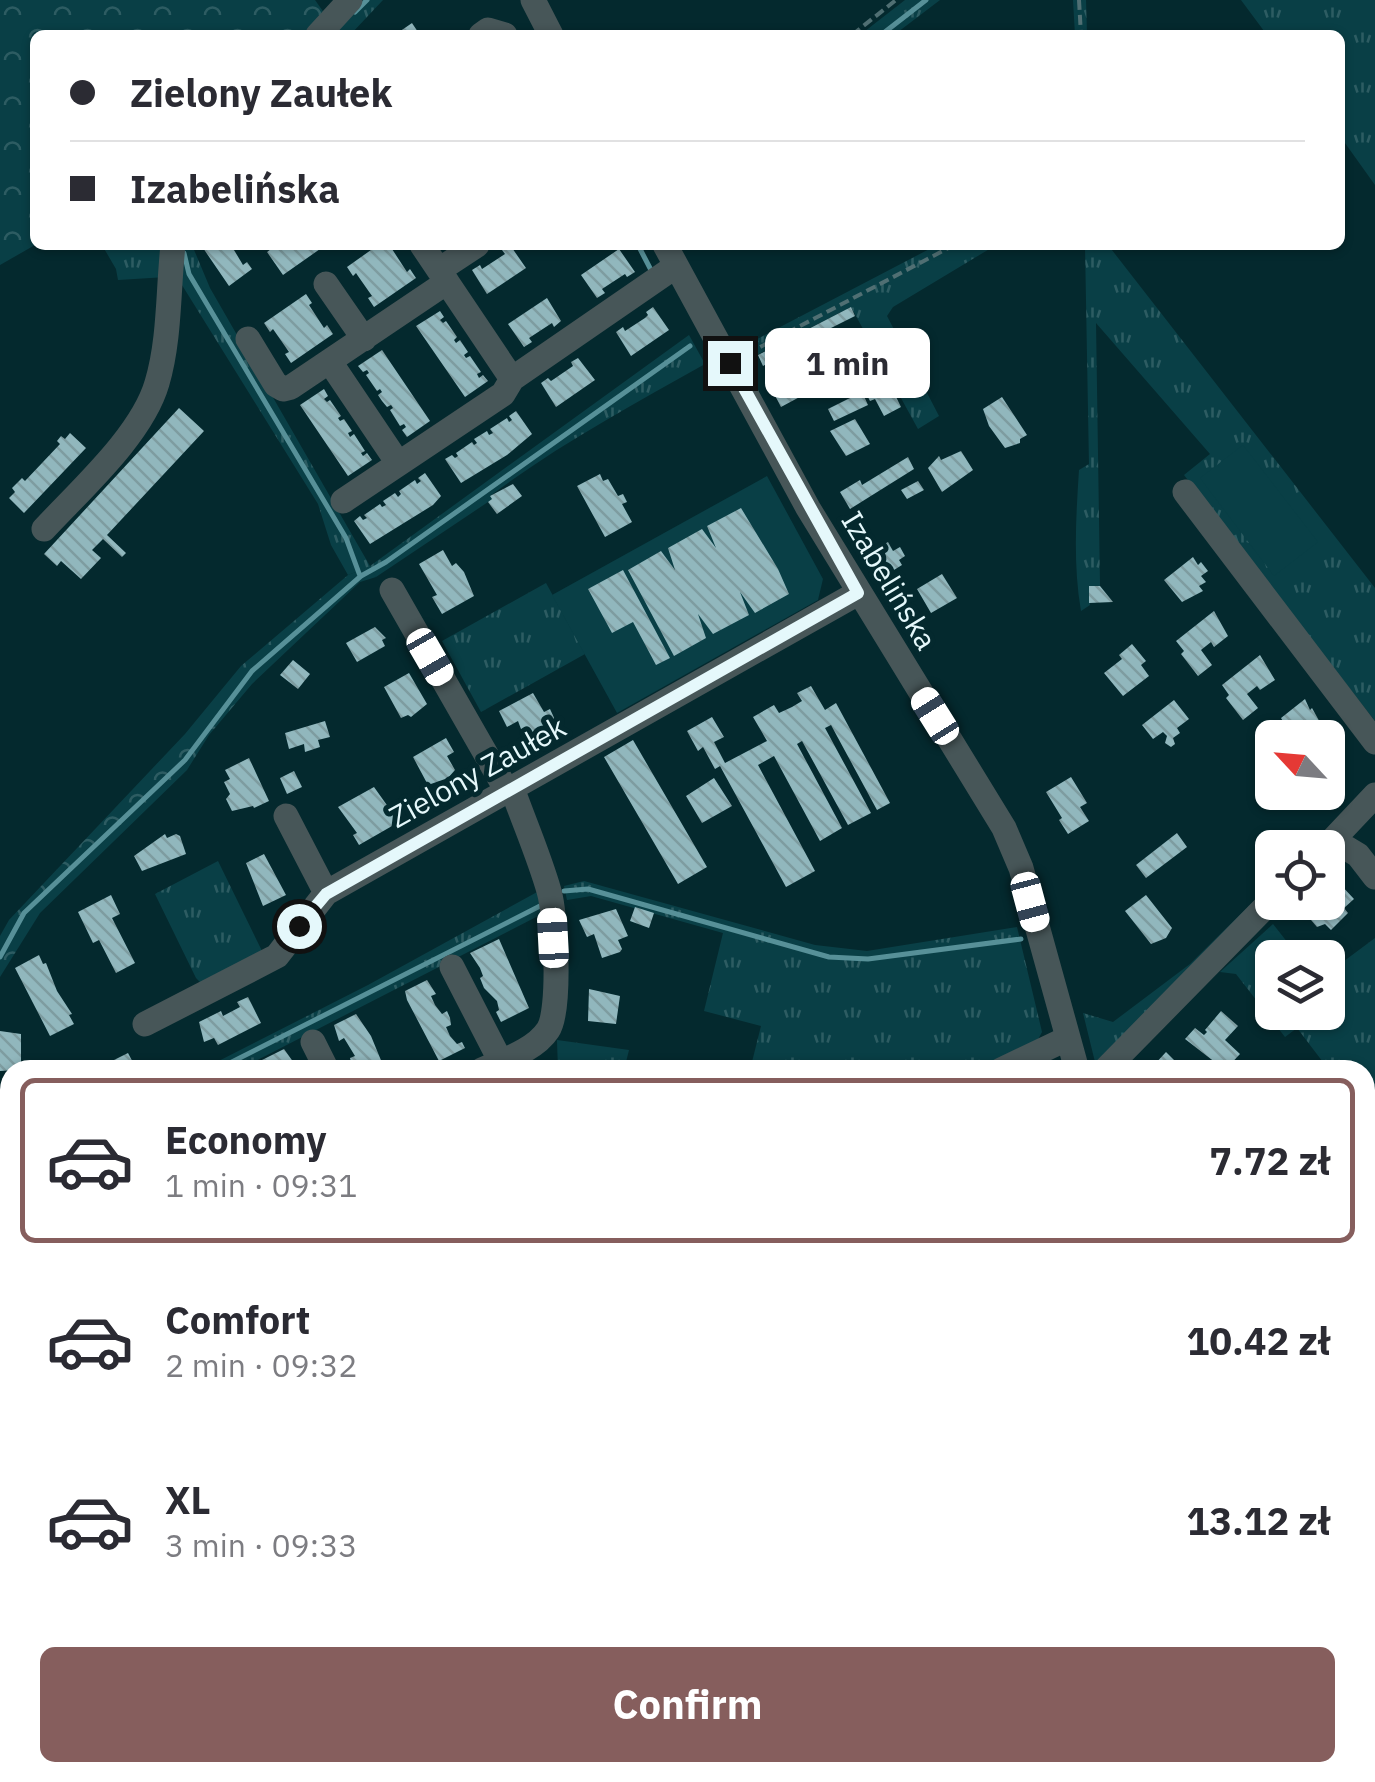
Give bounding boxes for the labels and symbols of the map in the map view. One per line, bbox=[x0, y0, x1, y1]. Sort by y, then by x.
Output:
callout: 1 min bbox=[765, 328, 930, 398]
route end bbox=[708, 341, 753, 386]
street label: Izabelińska bbox=[833, 504, 947, 656]
car bbox=[402, 624, 458, 690]
car bbox=[906, 683, 964, 749]
street label: Zielony Zaułek bbox=[382, 706, 572, 836]
north arrow bbox=[1255, 720, 1345, 810]
car bbox=[1008, 869, 1052, 935]
route start bbox=[277, 904, 322, 949]
car bbox=[536, 907, 570, 969]

